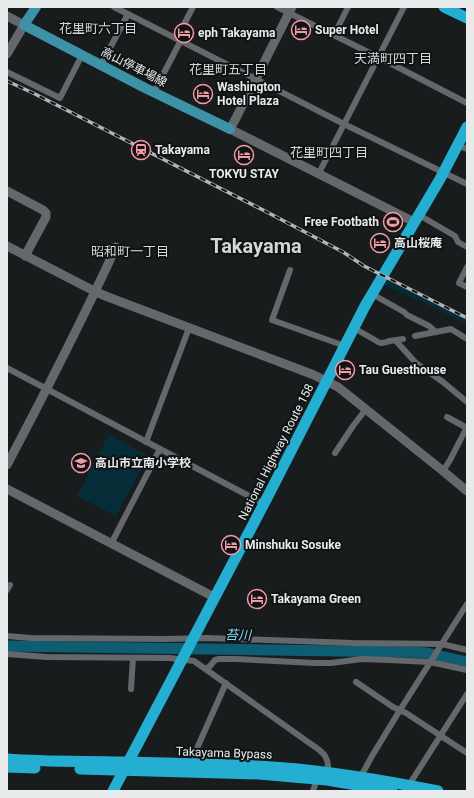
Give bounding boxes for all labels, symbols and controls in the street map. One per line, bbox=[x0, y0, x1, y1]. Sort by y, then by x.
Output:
hotel icon: Super Hotel bbox=[290, 19, 312, 41]
district label: 花里町六丁目 bbox=[59, 21, 137, 36]
hotel icon: eph Takayama bbox=[173, 22, 195, 44]
place label: Super Hotel bbox=[315, 23, 379, 37]
place label: eph Takayama bbox=[198, 26, 276, 40]
street label: 高山停車場線 bbox=[99, 44, 169, 90]
district label: 天満町四丁目 bbox=[354, 51, 432, 66]
district label: 花里町五丁目 bbox=[189, 62, 267, 77]
place label: Washington Hotel Plaza bbox=[217, 80, 281, 108]
hotel icon: Washington Hotel Plaza bbox=[192, 83, 214, 105]
station icon: Takayama bbox=[130, 139, 152, 161]
place label: Takayama bbox=[155, 143, 210, 157]
hotel icon: TOKYU STAY bbox=[233, 144, 255, 166]
district label: 花里町四丁目 bbox=[290, 145, 368, 160]
place label: TOKYU STAY bbox=[209, 167, 279, 181]
sports icon: Free Footbath bbox=[382, 211, 404, 233]
place label: Free Footbath bbox=[304, 215, 379, 229]
hotel icon: 高山桜庵 bbox=[369, 232, 391, 254]
district label: Takayama bbox=[210, 234, 302, 258]
place label: 高山桜庵 bbox=[394, 236, 442, 250]
district label: 昭和町一丁目 bbox=[91, 244, 169, 259]
hotel icon: Tau Guesthouse bbox=[334, 359, 356, 381]
place label: Tau Guesthouse bbox=[359, 363, 447, 377]
street label: National Highway Route 158 bbox=[235, 381, 317, 523]
school or university icon: 高山市立南小学校 bbox=[70, 452, 92, 474]
place label: 高山市立南小学校 bbox=[95, 456, 191, 470]
hotel icon: Minshuku Sosuke bbox=[220, 534, 242, 556]
place label: Minshuku Sosuke bbox=[245, 538, 341, 552]
hotel icon: Takayama Green bbox=[246, 588, 268, 610]
place label: Takayama Green bbox=[271, 592, 361, 606]
water label: 苔川 bbox=[225, 627, 253, 643]
street label: Takayama Bypass bbox=[176, 744, 272, 762]

